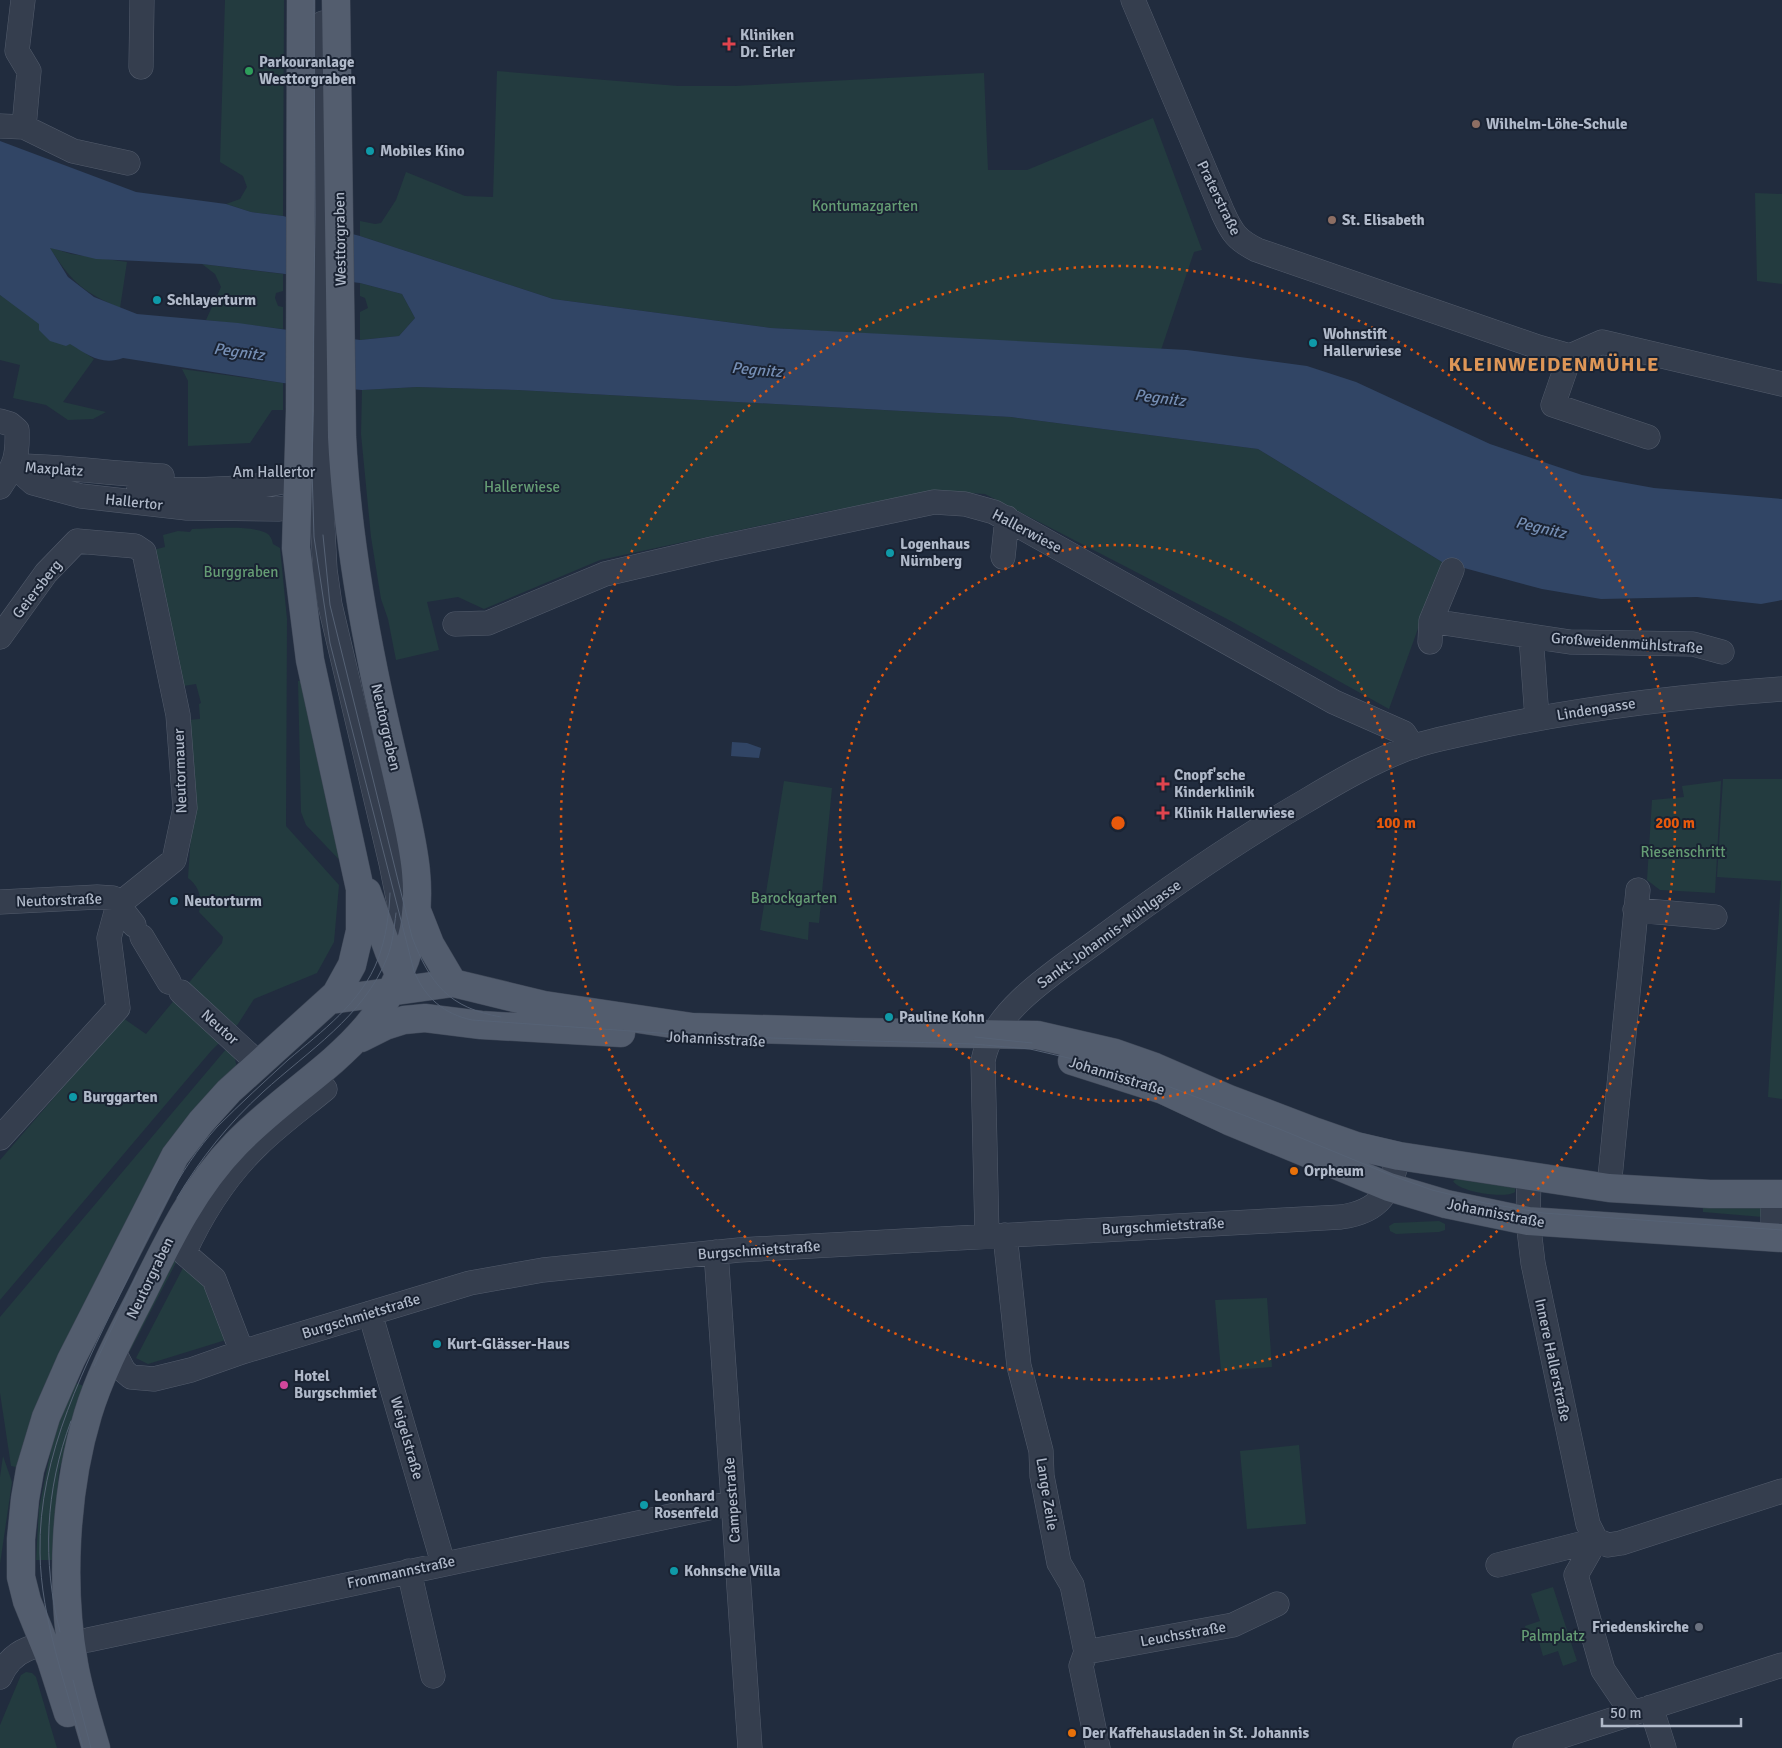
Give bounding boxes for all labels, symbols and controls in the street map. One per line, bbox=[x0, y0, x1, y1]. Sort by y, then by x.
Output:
place label: Kliniken Dr. Erler bbox=[740, 26, 795, 61]
marker: Kliniken Dr. Erler bbox=[722, 37, 736, 51]
place label: Parkouranlage Westtorgraben bbox=[259, 53, 356, 88]
marker: Parkouranlage Westtorgraben bbox=[243, 65, 255, 77]
place label: Wilhelm-Löhe-Schule bbox=[1486, 115, 1627, 133]
marker: Wilhelm-Löhe-Schule bbox=[1470, 118, 1482, 130]
place label: Mobiles Kino bbox=[380, 142, 465, 160]
marker: Mobiles Kino bbox=[364, 145, 376, 157]
street label: Praterstraße bbox=[1193, 158, 1245, 238]
street label: Westtorgraben bbox=[330, 192, 350, 286]
park label: Kontumazgarten bbox=[812, 197, 918, 215]
place label: St. Elisabeth bbox=[1342, 211, 1425, 229]
marker: St. Elisabeth bbox=[1326, 214, 1338, 226]
place label: Schlayerturm bbox=[167, 291, 256, 309]
marker: Schlayerturm bbox=[151, 294, 163, 306]
place label: Wohnstift Hallerwiese bbox=[1323, 325, 1402, 360]
marker: Wohnstift Hallerwiese bbox=[1307, 337, 1319, 349]
water label: Pegnitz bbox=[212, 339, 267, 366]
district label: KLEINWEIDENMÜHLE bbox=[1449, 352, 1659, 377]
water label: Pegnitz bbox=[731, 358, 785, 382]
water label: Pegnitz bbox=[1133, 385, 1188, 411]
street label: Maxplatz bbox=[24, 458, 84, 480]
street label: Am Hallertor bbox=[233, 463, 316, 481]
park label: Hallerwiese bbox=[484, 478, 560, 496]
street label: Hallertor bbox=[104, 490, 164, 514]
street label: Hallerwiese bbox=[989, 505, 1065, 557]
water label: Pegnitz bbox=[1514, 512, 1570, 544]
place label: Logenhaus Nürnberg bbox=[900, 535, 970, 570]
marker: Logenhaus Nürnberg bbox=[884, 547, 896, 559]
street label: Geiersberg bbox=[9, 556, 66, 622]
park label: Burggraben bbox=[203, 563, 279, 581]
street label: Großweidenmühlstraße bbox=[1550, 629, 1704, 657]
street label: Neutorgraben bbox=[367, 682, 405, 772]
street label: Lindengasse bbox=[1555, 694, 1637, 724]
street label: Neutormauer bbox=[170, 728, 190, 814]
place label: Cnopf'sche Kinderklinik bbox=[1174, 766, 1255, 801]
marker: Cnopf'sche Kinderklinik bbox=[1156, 777, 1170, 791]
place label: Klinik Hallerwiese bbox=[1174, 804, 1295, 822]
marker: Klinik Hallerwiese bbox=[1156, 806, 1170, 820]
centre of rings bbox=[1109, 814, 1127, 832]
text: 100 m bbox=[1376, 814, 1416, 832]
text: 200 m bbox=[1655, 814, 1695, 832]
park label: Riesenschritt bbox=[1641, 843, 1725, 861]
street label: Sankt-Johannis-Mühlgasse bbox=[1034, 876, 1184, 992]
park label: Barockgarten bbox=[751, 889, 837, 907]
street label: Neutorstraße bbox=[16, 890, 102, 910]
place label: Neutorturm bbox=[184, 892, 262, 910]
marker: Neutorturm bbox=[168, 895, 180, 907]
street label: Neutor bbox=[198, 1005, 243, 1049]
place label: Pauline Kohn bbox=[899, 1008, 985, 1026]
marker: Pauline Kohn bbox=[883, 1011, 895, 1023]
street label: Johannisstraße bbox=[666, 1027, 766, 1051]
street label: Johannisstraße bbox=[1067, 1053, 1167, 1099]
place label: Burggarten bbox=[83, 1088, 158, 1106]
marker: Burggarten bbox=[67, 1091, 79, 1103]
place label: Orpheum bbox=[1304, 1162, 1364, 1180]
marker: Orpheum bbox=[1288, 1165, 1300, 1177]
street label: Johannisstraße bbox=[1446, 1195, 1546, 1231]
street label: Burgschmietstraße bbox=[1101, 1214, 1225, 1238]
street label: Neutorgraben bbox=[122, 1234, 178, 1322]
street label: Burgschmietstraße bbox=[697, 1237, 821, 1263]
street label: Burgschmietstraße bbox=[300, 1289, 422, 1343]
street label: Innere Hallerstraße bbox=[1531, 1297, 1575, 1423]
place label: Kurt-Glässer-Haus bbox=[447, 1335, 570, 1353]
marker: Kurt-Glässer-Haus bbox=[431, 1338, 443, 1350]
place label: Hotel Burgschmiet bbox=[294, 1367, 377, 1402]
marker: Hotel Burgschmiet bbox=[278, 1379, 290, 1391]
street label: Weigelstraße bbox=[387, 1395, 427, 1481]
street label: Lange Zeile bbox=[1032, 1456, 1062, 1532]
street label: Campestraße bbox=[720, 1457, 744, 1543]
place label: Leonhard Rosenfeld bbox=[654, 1487, 719, 1522]
marker: Leonhard Rosenfeld bbox=[638, 1499, 650, 1511]
street label: Frommannstraße bbox=[345, 1552, 457, 1592]
place label: Kohnsche Villa bbox=[684, 1562, 781, 1580]
marker: Kohnsche Villa bbox=[668, 1565, 680, 1577]
street label: Leuchsstraße bbox=[1139, 1618, 1227, 1650]
place label: Friedenskirche bbox=[1592, 1618, 1689, 1636]
marker: Friedenskirche bbox=[1693, 1621, 1705, 1633]
park label: Palmplatz bbox=[1521, 1627, 1585, 1645]
scale bar bbox=[1602, 1696, 1741, 1728]
text: 50 m bbox=[1610, 1704, 1641, 1722]
place label: Der Kaffehausladen in St. Johannis bbox=[1082, 1724, 1309, 1742]
marker: Der Kaffehausladen in St. Johannis bbox=[1066, 1727, 1078, 1739]

